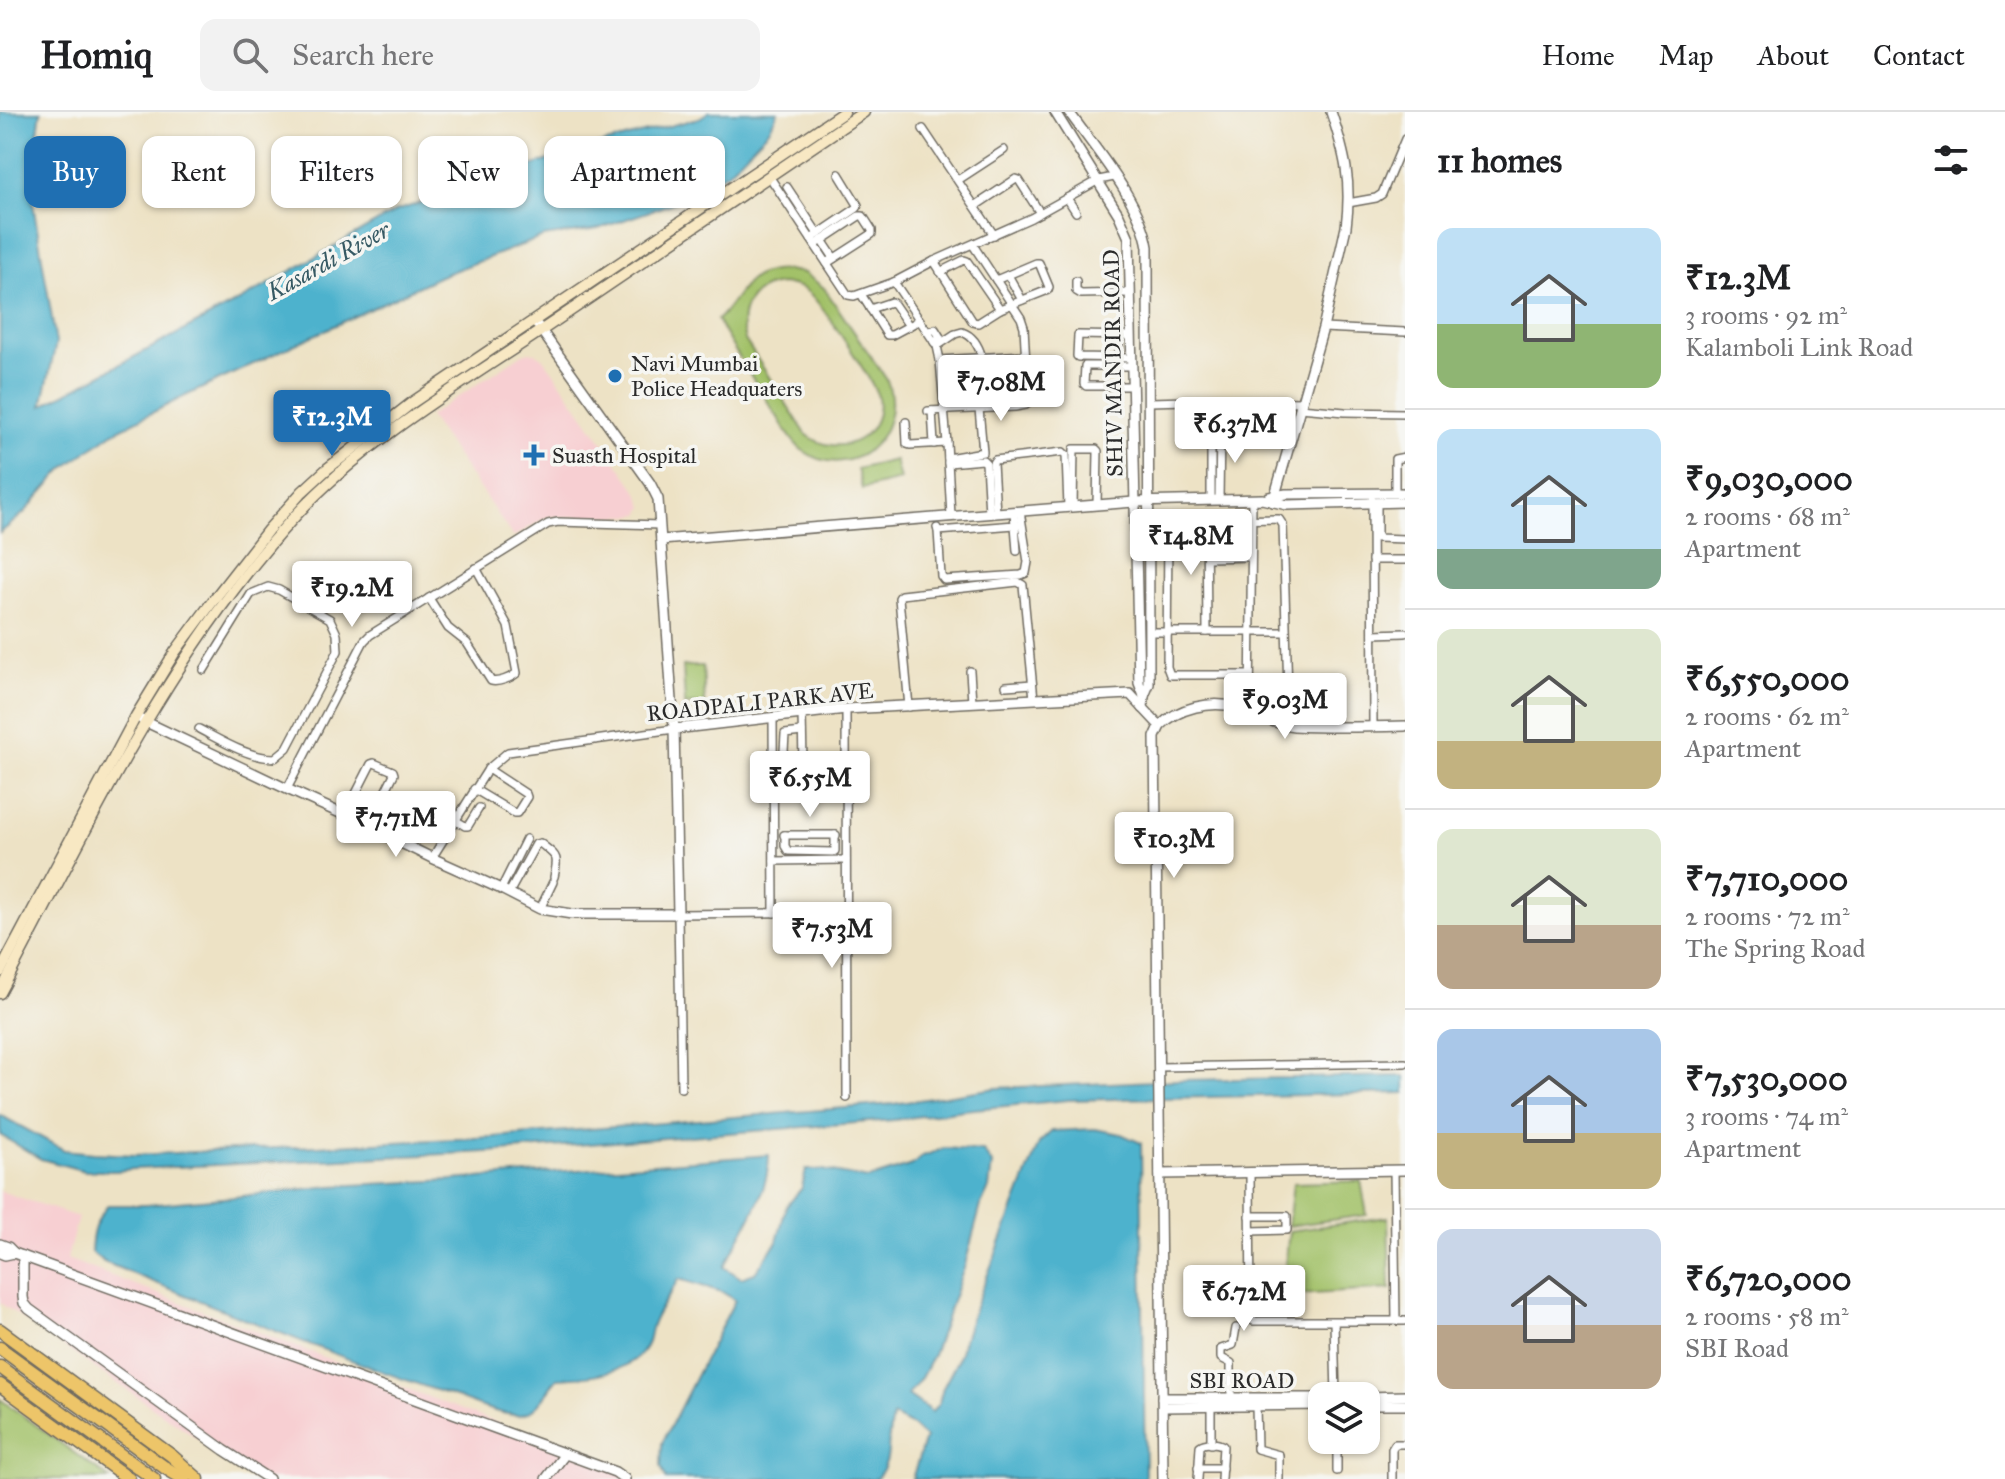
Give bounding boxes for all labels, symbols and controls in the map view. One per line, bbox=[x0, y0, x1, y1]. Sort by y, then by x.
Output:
search box bbox=[200, 19, 760, 91]
text: Homiq bbox=[40, 32, 152, 78]
icon: search bbox=[228, 33, 272, 77]
text: Search here bbox=[292, 37, 434, 73]
text: Home bbox=[1542, 38, 1615, 73]
text: Map bbox=[1659, 38, 1713, 73]
text: About bbox=[1757, 38, 1829, 73]
text: Contact bbox=[1873, 38, 1965, 73]
chip: Buy bbox=[24, 136, 126, 208]
chip: Rent bbox=[142, 136, 255, 208]
chip: Filters bbox=[271, 136, 402, 208]
chip: New bbox=[418, 136, 528, 208]
chip: Apartment bbox=[544, 136, 725, 208]
icon: filters bbox=[1929, 138, 1973, 182]
text: 11 homes bbox=[1437, 140, 1562, 181]
water label: Kasardi River bbox=[260, 214, 397, 308]
street label: SHIV MANDIR ROAD bbox=[1098, 249, 1128, 477]
text: ₹12.3M bbox=[1685, 257, 1791, 298]
icon: home bbox=[1501, 260, 1597, 356]
text: 3 rooms · 92 m² bbox=[1685, 299, 1847, 331]
text: Kalamboli Link Road bbox=[1685, 331, 1913, 363]
place label: Navi Mumbai Police Headquaters bbox=[631, 350, 802, 402]
pin: ₹7.08M bbox=[936, 355, 1066, 423]
text: ₹7.08M bbox=[956, 365, 1046, 397]
marker: Navi Mumbai Police Headquaters bbox=[606, 367, 624, 385]
pin: ₹12.3M bbox=[267, 390, 397, 458]
pin: ₹6.37M bbox=[1170, 397, 1300, 465]
text: ₹12.3M bbox=[291, 400, 373, 432]
text: ₹6.37M bbox=[1193, 407, 1277, 439]
place label: Suasth Hospital bbox=[552, 442, 697, 469]
marker: Suasth Hospital bbox=[523, 444, 545, 466]
text: ₹9,030,000 bbox=[1685, 458, 1853, 499]
icon: home bbox=[1501, 461, 1597, 557]
text: 2 rooms · 68 m² bbox=[1685, 500, 1850, 532]
pin: ₹14.8M bbox=[1126, 509, 1256, 577]
text: ₹14.8M bbox=[1148, 519, 1234, 551]
text: Apartment bbox=[1685, 532, 1801, 564]
pin: ₹19.2M bbox=[287, 561, 417, 629]
text: ₹19.2M bbox=[310, 571, 394, 603]
text: ₹6,550,000 bbox=[1685, 658, 1850, 699]
icon: home bbox=[1501, 661, 1597, 757]
pin: ₹9.03M bbox=[1220, 673, 1350, 741]
street label: ROADPALI PARK AVE bbox=[645, 677, 875, 727]
text: ₹9.03M bbox=[1242, 683, 1328, 715]
text: 2 rooms · 62 m² bbox=[1685, 700, 1849, 732]
text: Apartment bbox=[1685, 732, 1801, 764]
pin: ₹6.55M bbox=[745, 751, 875, 819]
text: ₹6.55M bbox=[768, 761, 852, 793]
pin: ₹7.71M bbox=[331, 791, 461, 859]
text: ₹7.71M bbox=[354, 801, 438, 833]
pin: ₹10.3M bbox=[1109, 812, 1239, 880]
text: ₹10.3M bbox=[1133, 822, 1215, 854]
text: ₹7,710,000 bbox=[1685, 858, 1848, 899]
icon: home bbox=[1501, 861, 1597, 957]
text: 2 rooms · 72 m² bbox=[1685, 900, 1849, 932]
pin: ₹7.53M bbox=[767, 902, 897, 970]
text: ₹7.53M bbox=[791, 912, 873, 944]
text: The Spring Road bbox=[1685, 932, 1866, 964]
text: ₹7,530,000 bbox=[1685, 1058, 1848, 1099]
icon: home bbox=[1501, 1061, 1597, 1157]
text: 3 rooms · 74 m² bbox=[1685, 1100, 1848, 1132]
text: Apartment bbox=[1685, 1132, 1801, 1164]
text: ₹6,720,000 bbox=[1685, 1258, 1852, 1299]
icon: home bbox=[1501, 1261, 1597, 1357]
pin: ₹6.72M bbox=[1179, 1265, 1309, 1333]
text: ₹6.72M bbox=[1201, 1275, 1287, 1307]
text: 2 rooms · 58 m² bbox=[1685, 1300, 1849, 1332]
text: SBI Road bbox=[1685, 1332, 1789, 1364]
street label: SBI ROAD bbox=[1190, 1367, 1294, 1394]
map controls bbox=[1308, 1382, 1380, 1454]
button: layers bbox=[1308, 1382, 1380, 1454]

